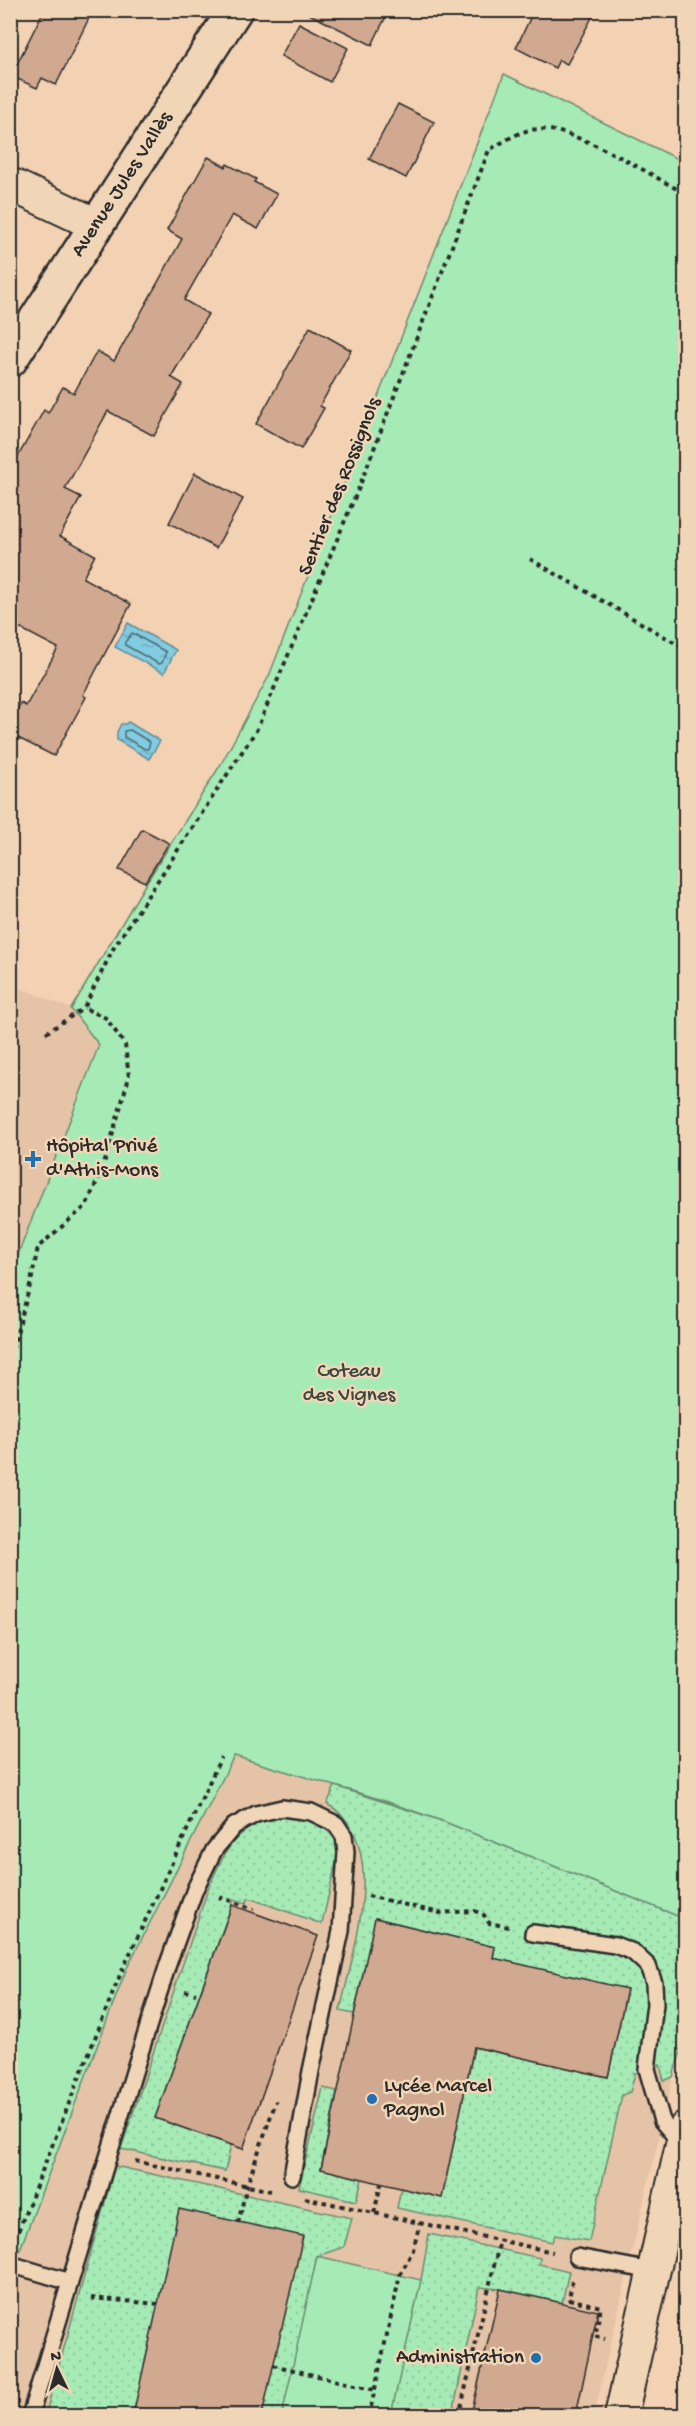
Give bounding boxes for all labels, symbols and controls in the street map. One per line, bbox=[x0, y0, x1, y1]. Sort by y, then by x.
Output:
street label: Avenue Jules Vallès bbox=[67, 107, 180, 262]
street label: Sentier des Rossignols bbox=[294, 393, 389, 580]
place label: Hôpital Privé d'Athis-Mons bbox=[46, 1135, 159, 1184]
marker: Hôpital Privé d'Athis-Mons bbox=[24, 1150, 42, 1168]
park label: Coteau des Vignes bbox=[303, 1360, 397, 1409]
place label: Lycée Marcel Pagnol bbox=[383, 2075, 492, 2124]
marker: Lycée Marcel Pagnol bbox=[365, 2092, 379, 2106]
north arrow bbox=[27, 2339, 87, 2399]
place label: Administration bbox=[396, 2346, 524, 2371]
text: N bbox=[50, 2348, 63, 2367]
marker: Administration bbox=[529, 2351, 543, 2365]

